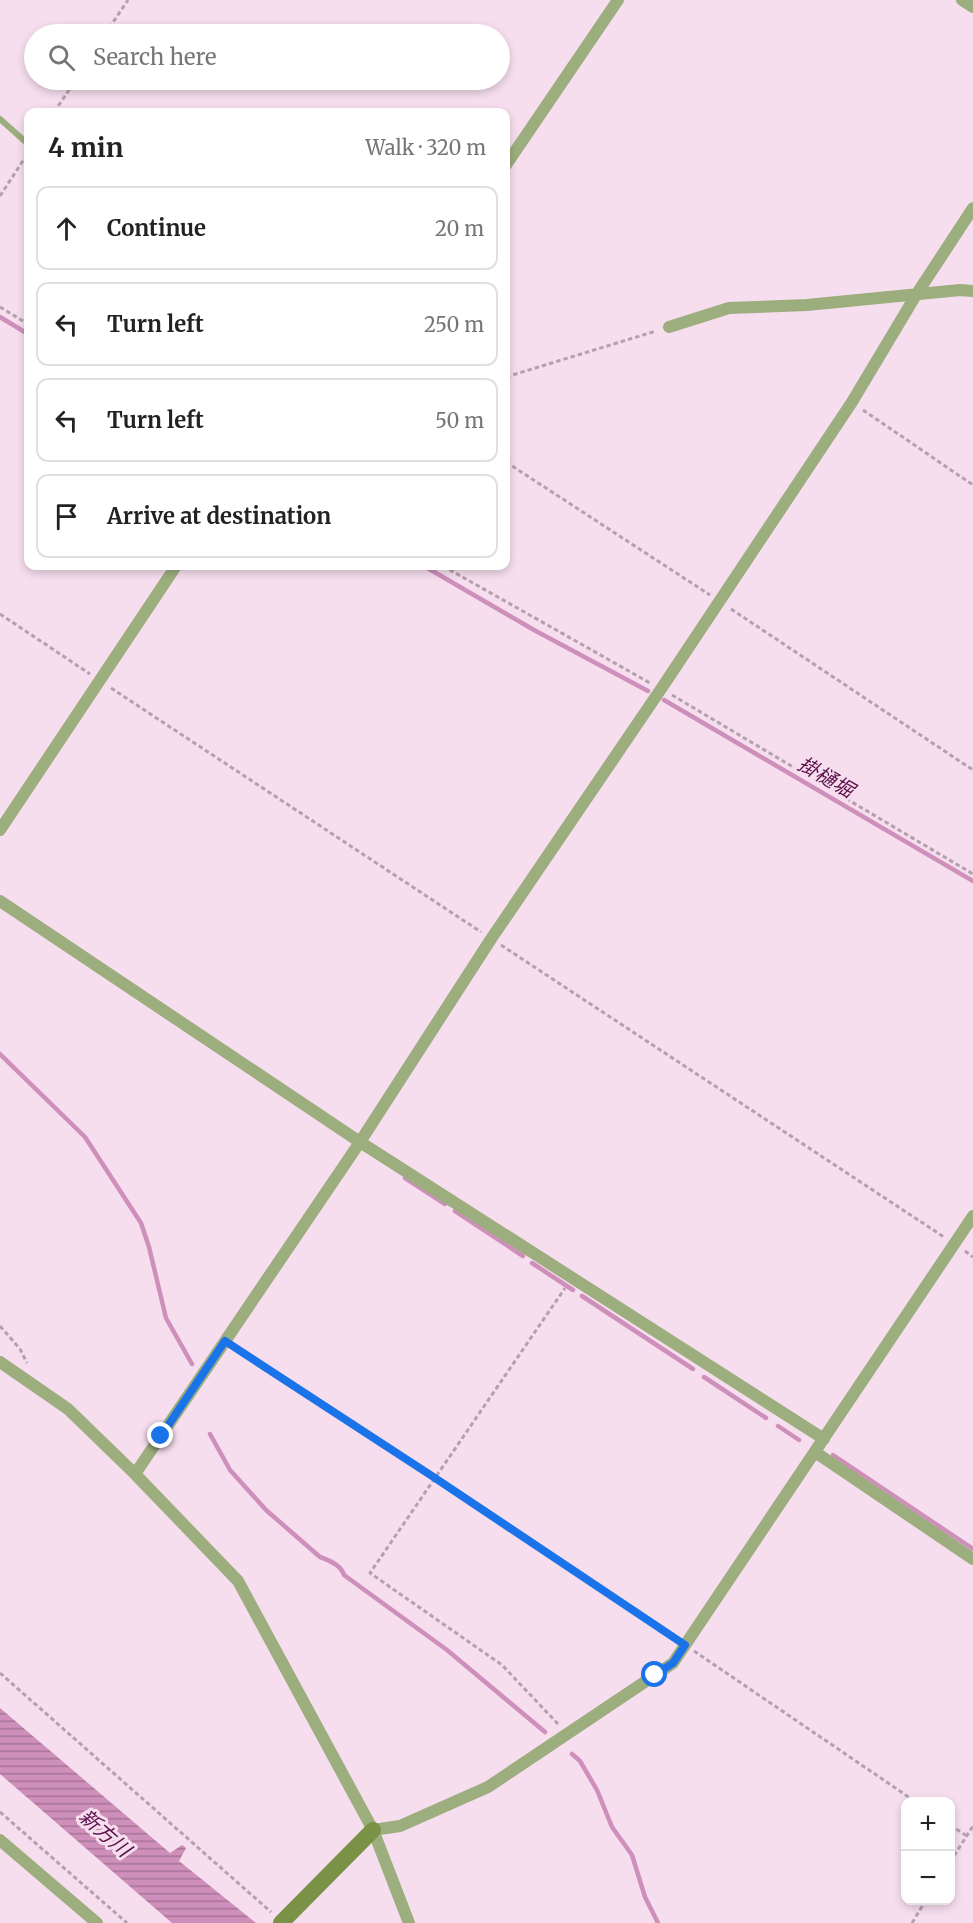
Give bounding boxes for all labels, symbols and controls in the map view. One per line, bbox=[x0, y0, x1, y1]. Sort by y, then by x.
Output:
search box bbox=[24, 24, 510, 90]
icon: search bbox=[45, 41, 78, 74]
text: Search here bbox=[93, 43, 216, 71]
text: 4 min bbox=[48, 131, 123, 164]
text: Walk · 320 m bbox=[366, 135, 486, 160]
icon: ahead bbox=[50, 212, 83, 245]
text: Continue bbox=[107, 214, 206, 242]
text: 20 m bbox=[435, 216, 484, 241]
icon: left bbox=[50, 308, 83, 341]
text: Turn left bbox=[107, 310, 204, 338]
text: 250 m bbox=[424, 312, 484, 337]
icon: left bbox=[50, 404, 83, 437]
text: Turn left bbox=[107, 406, 204, 434]
text: 50 m bbox=[435, 408, 484, 433]
icon: arrive bbox=[50, 500, 83, 533]
text: Arrive at destination bbox=[107, 502, 331, 530]
water label: 掛樋堀 bbox=[794, 751, 861, 804]
route end bbox=[147, 1422, 173, 1448]
route start bbox=[641, 1661, 667, 1687]
map controls bbox=[901, 1797, 955, 1905]
button: + bbox=[901, 1797, 955, 1851]
water label: 新方川 bbox=[74, 1804, 138, 1863]
button: − bbox=[901, 1851, 955, 1905]

